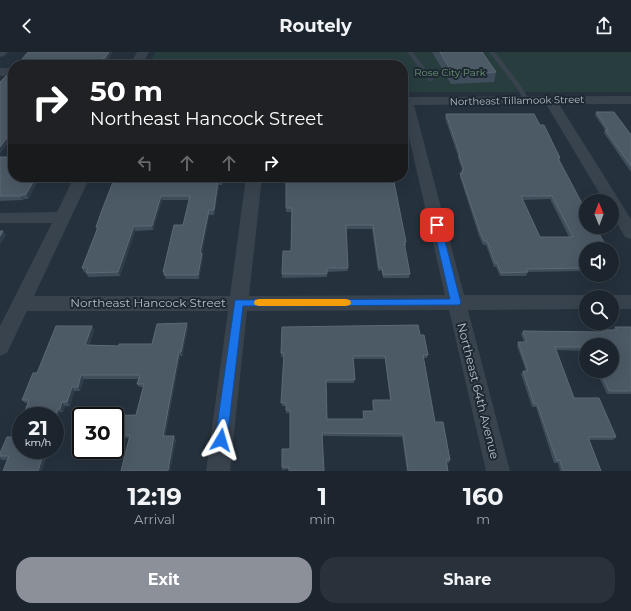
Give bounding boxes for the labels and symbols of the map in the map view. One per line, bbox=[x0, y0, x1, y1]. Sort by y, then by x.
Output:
park label: Rose City Park bbox=[414, 66, 486, 79]
street label: Northeast Tillamook Street bbox=[450, 93, 584, 108]
north arrow bbox=[579, 194, 619, 234]
pin bbox=[420, 208, 454, 242]
street label: Northeast Hancock Street bbox=[70, 295, 226, 310]
street label: Northeast 64th Avenue bbox=[454, 321, 503, 461]
speed limit sign: 30 bbox=[72, 407, 124, 459]
position arrow bbox=[200, 419, 242, 461]

